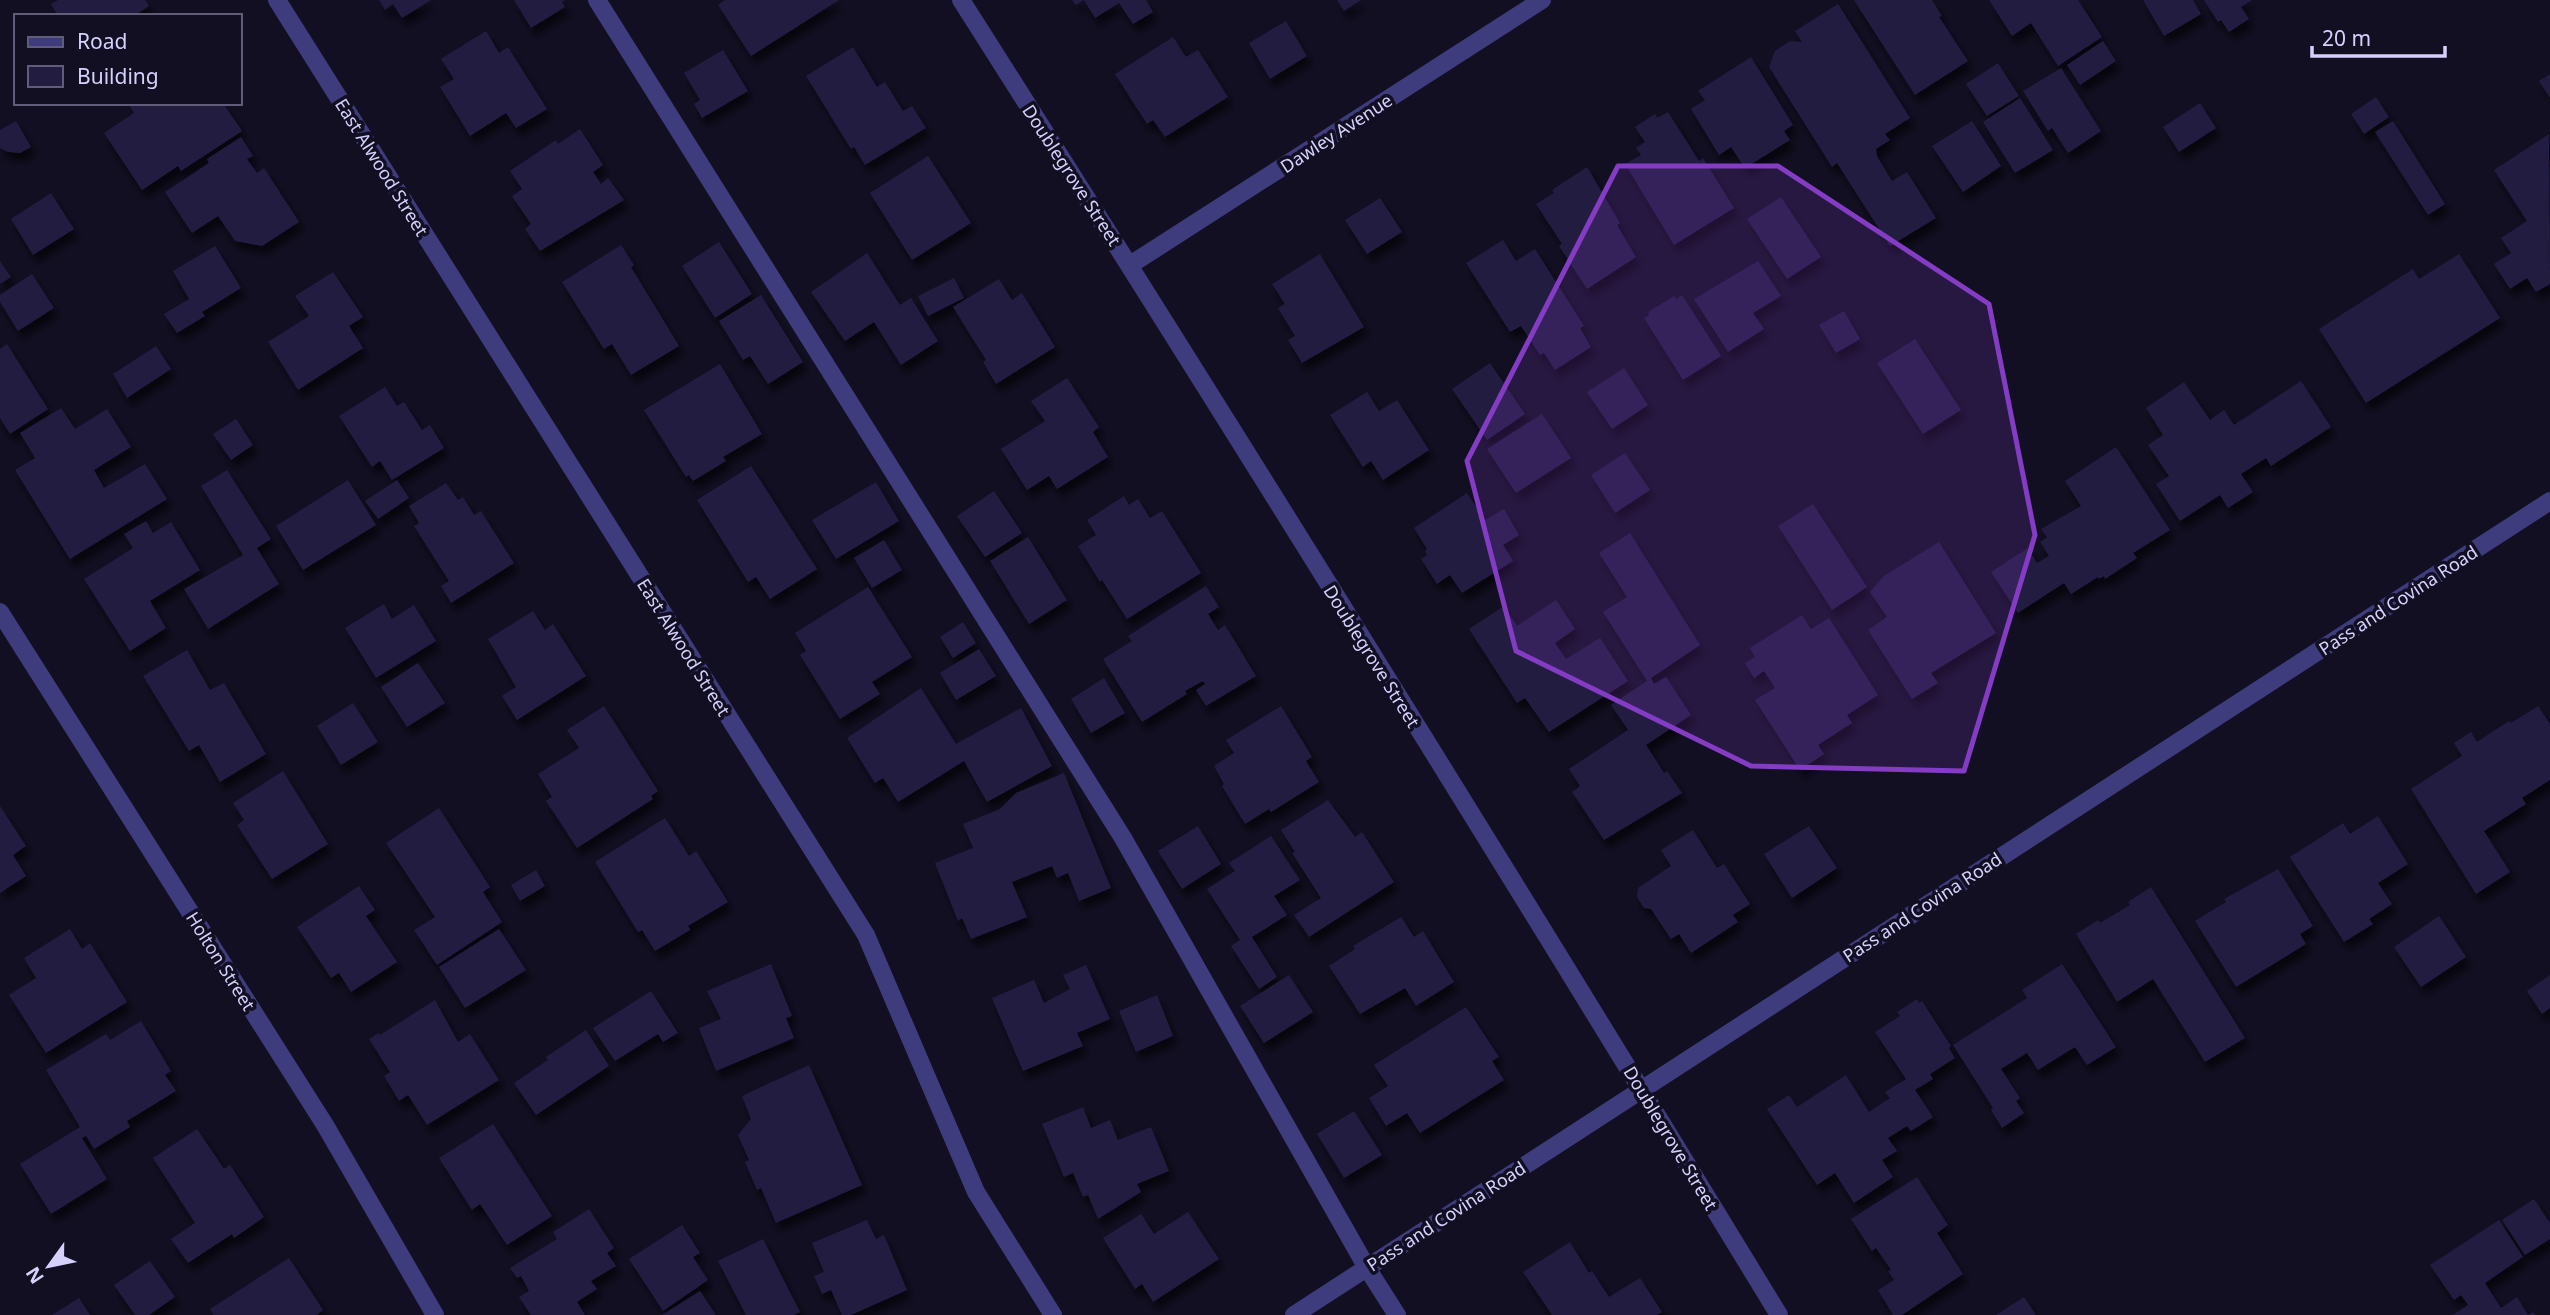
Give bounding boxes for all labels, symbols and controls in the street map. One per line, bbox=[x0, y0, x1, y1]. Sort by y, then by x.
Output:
legend bbox=[14, 14, 242, 105]
scale bar bbox=[2312, 14, 2445, 58]
text: 20 m bbox=[2322, 24, 2371, 52]
text: Road bbox=[77, 27, 127, 55]
text: Building bbox=[77, 62, 159, 90]
street label: Dawley Avenue bbox=[1275, 88, 1397, 178]
street label: East Alwood Street bbox=[330, 94, 434, 241]
street label: Doublegrove Street bbox=[1017, 100, 1127, 251]
street label: Pass and Covina Road bbox=[2314, 540, 2482, 660]
street label: East Alwood Street bbox=[632, 574, 736, 721]
street label: Doublegrove Street bbox=[1318, 580, 1426, 732]
street label: Pass and Covina Road bbox=[1838, 847, 2006, 967]
street label: Holton Street bbox=[181, 907, 261, 1015]
street label: Doublegrove Street bbox=[1618, 1062, 1724, 1215]
street label: Pass and Covina Road bbox=[1362, 1156, 1530, 1276]
north arrow bbox=[14, 1231, 84, 1301]
text: N bbox=[20, 1262, 50, 1289]

